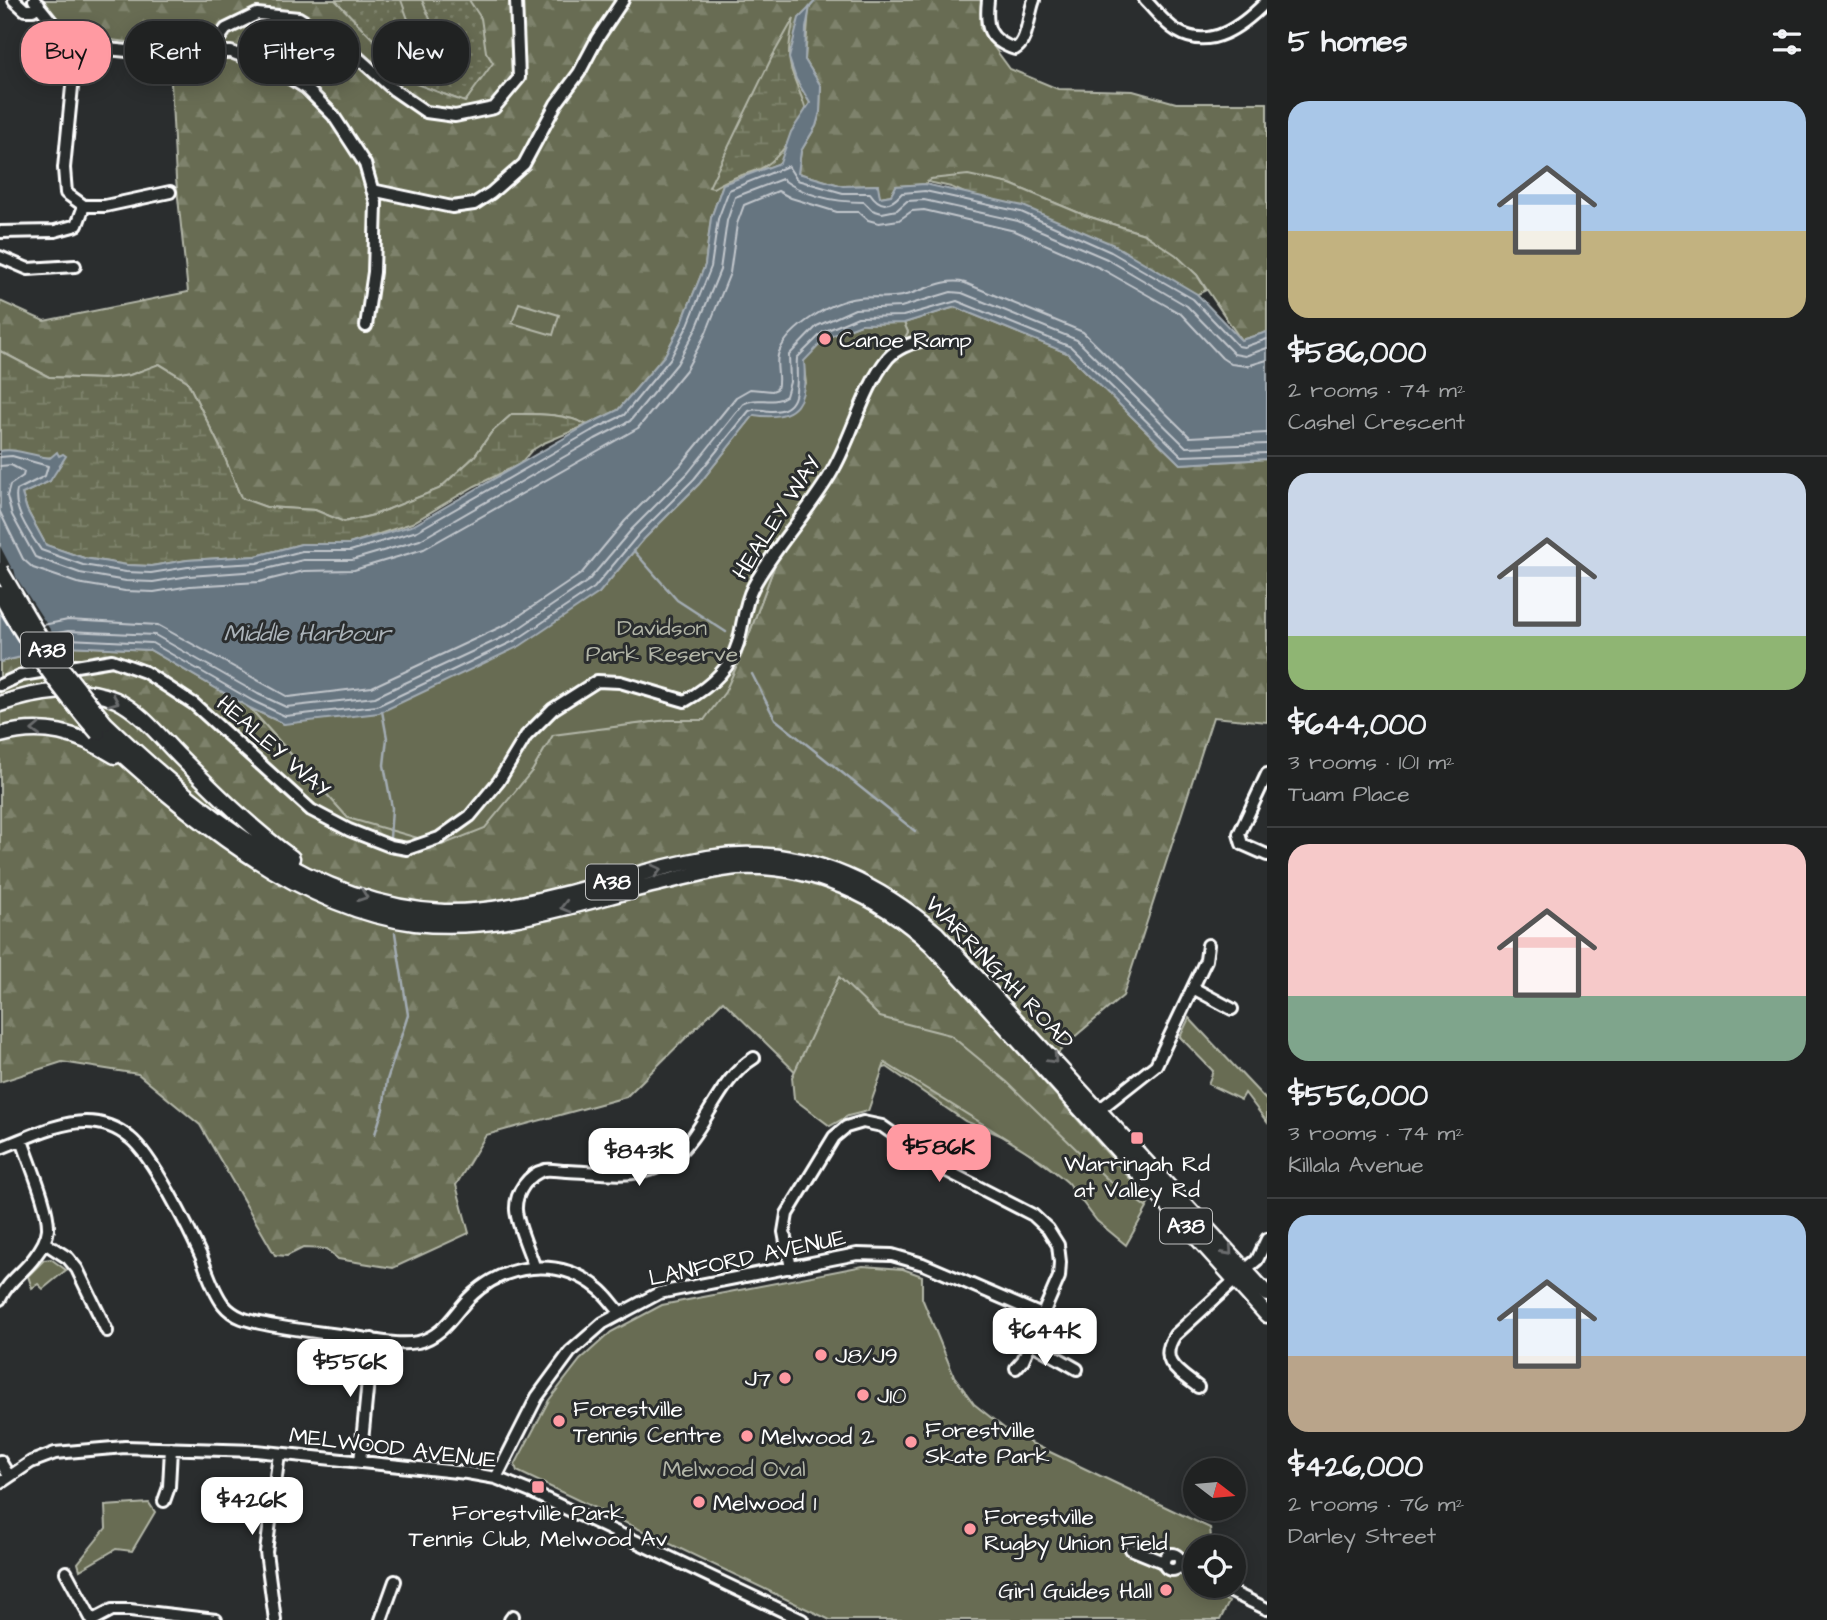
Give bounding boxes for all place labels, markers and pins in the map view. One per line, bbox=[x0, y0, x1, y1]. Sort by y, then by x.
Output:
place label: Canoe Ramp bbox=[839, 324, 972, 356]
marker: Canoe Ramp bbox=[817, 331, 833, 347]
pin: $586K bbox=[890, 1124, 988, 1184]
pin: $843K bbox=[590, 1128, 688, 1188]
marker: Warringah Rd at Valley Rd bbox=[1129, 1130, 1145, 1146]
place label: Warringah Rd at Valley Rd bbox=[1064, 1148, 1210, 1207]
pin: $644K bbox=[996, 1308, 1094, 1368]
pin: $556K bbox=[301, 1340, 399, 1399]
place label: J8/J9 bbox=[835, 1340, 898, 1372]
marker: J8/J9 bbox=[813, 1347, 829, 1363]
place label: J7 bbox=[745, 1363, 771, 1395]
marker: J7 bbox=[777, 1370, 793, 1386]
place label: J10 bbox=[877, 1380, 907, 1412]
marker: J10 bbox=[855, 1387, 871, 1403]
place label: Forestville Tennis Centre bbox=[573, 1393, 722, 1451]
marker: Forestville Tennis Centre bbox=[551, 1413, 567, 1429]
place label: Forestville Skate Park bbox=[925, 1414, 1050, 1472]
place label: Melwood 2 bbox=[761, 1421, 875, 1453]
marker: Melwood 2 bbox=[739, 1428, 755, 1444]
marker: Forestville Skate Park bbox=[903, 1434, 919, 1450]
pin: $426K bbox=[203, 1478, 301, 1537]
marker: Forestville Park Tennis Club, Melwood Av bbox=[530, 1479, 546, 1495]
place label: Melwood 1 bbox=[713, 1487, 817, 1519]
marker: Melwood 1 bbox=[691, 1494, 707, 1510]
place label: Forestville Park Tennis Club, Melwood Av bbox=[408, 1497, 668, 1555]
place label: Forestville Rugby Union Field bbox=[984, 1501, 1168, 1560]
marker: Forestville Rugby Union Field bbox=[962, 1521, 978, 1537]
place label: Girl Guides Hall bbox=[998, 1575, 1152, 1607]
marker: Girl Guides Hall bbox=[1158, 1582, 1174, 1598]

